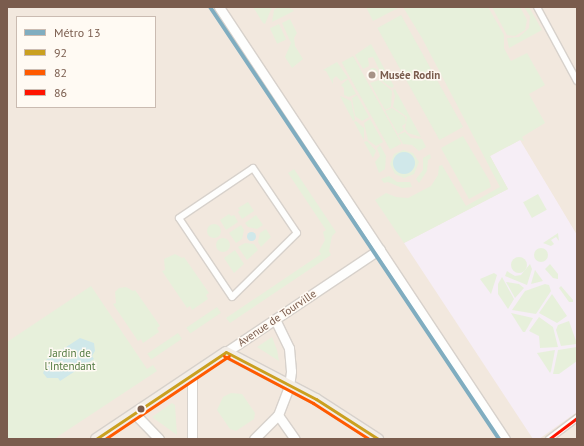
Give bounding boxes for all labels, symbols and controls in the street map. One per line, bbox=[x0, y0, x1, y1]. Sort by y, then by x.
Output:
legend bbox=[16, 16, 156, 108]
text: Métro 13 bbox=[54, 25, 100, 40]
text: 92 bbox=[54, 45, 67, 60]
text: 82 bbox=[54, 65, 67, 80]
place label: Musée Rodin bbox=[380, 68, 440, 82]
marker: Musée Rodin bbox=[367, 70, 377, 80]
text: 86 bbox=[54, 85, 67, 100]
street label: Avenue de Tourville bbox=[235, 287, 319, 349]
park label: Jardin de l'Intendant bbox=[44, 347, 96, 373]
unlabelled marker bbox=[136, 404, 146, 414]

